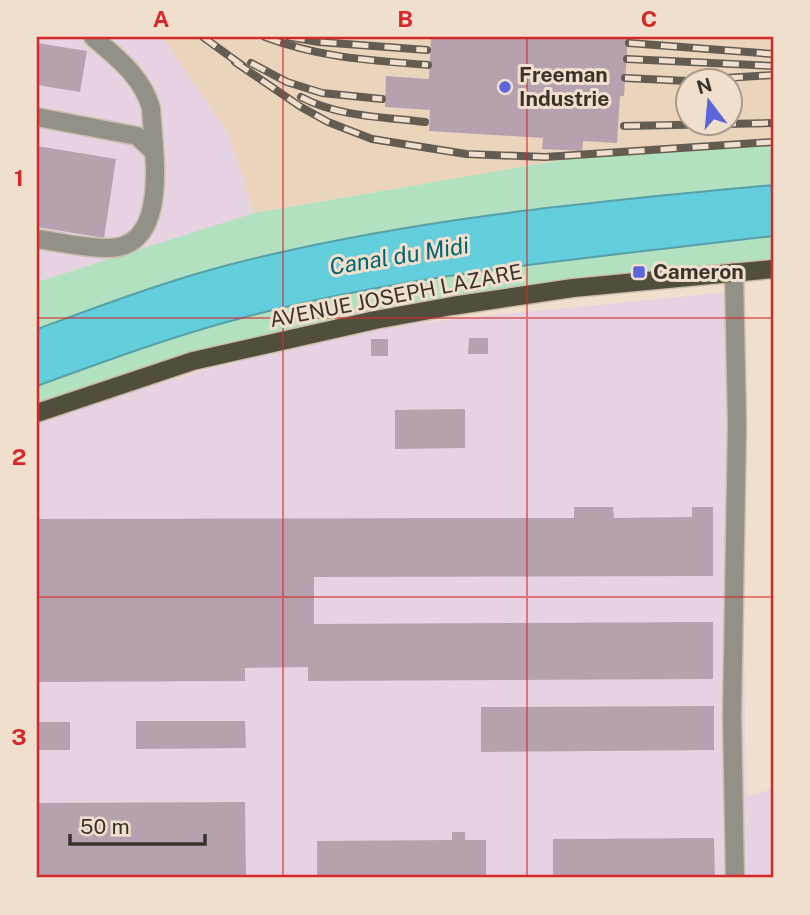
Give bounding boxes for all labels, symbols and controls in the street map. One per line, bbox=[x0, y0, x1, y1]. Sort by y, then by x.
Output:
text: A bbox=[153, 5, 170, 32]
text: B bbox=[397, 5, 413, 32]
text: C bbox=[641, 5, 657, 32]
place label: Freeman Industrie bbox=[519, 62, 609, 111]
north arrow bbox=[674, 66, 744, 136]
text: N bbox=[694, 73, 714, 98]
marker: Freeman Industrie bbox=[497, 79, 513, 95]
text: 1 bbox=[14, 164, 24, 191]
water label: Canal du Midi bbox=[327, 231, 471, 280]
street label: AVENUE JOSEPH LAZARE bbox=[268, 259, 524, 332]
place label: Cameron bbox=[653, 259, 744, 284]
marker: Cameron bbox=[631, 264, 647, 280]
text: 2 bbox=[12, 443, 26, 470]
text: 3 bbox=[11, 723, 27, 750]
scale bar bbox=[70, 803, 205, 847]
text: 50 m bbox=[80, 814, 130, 839]

